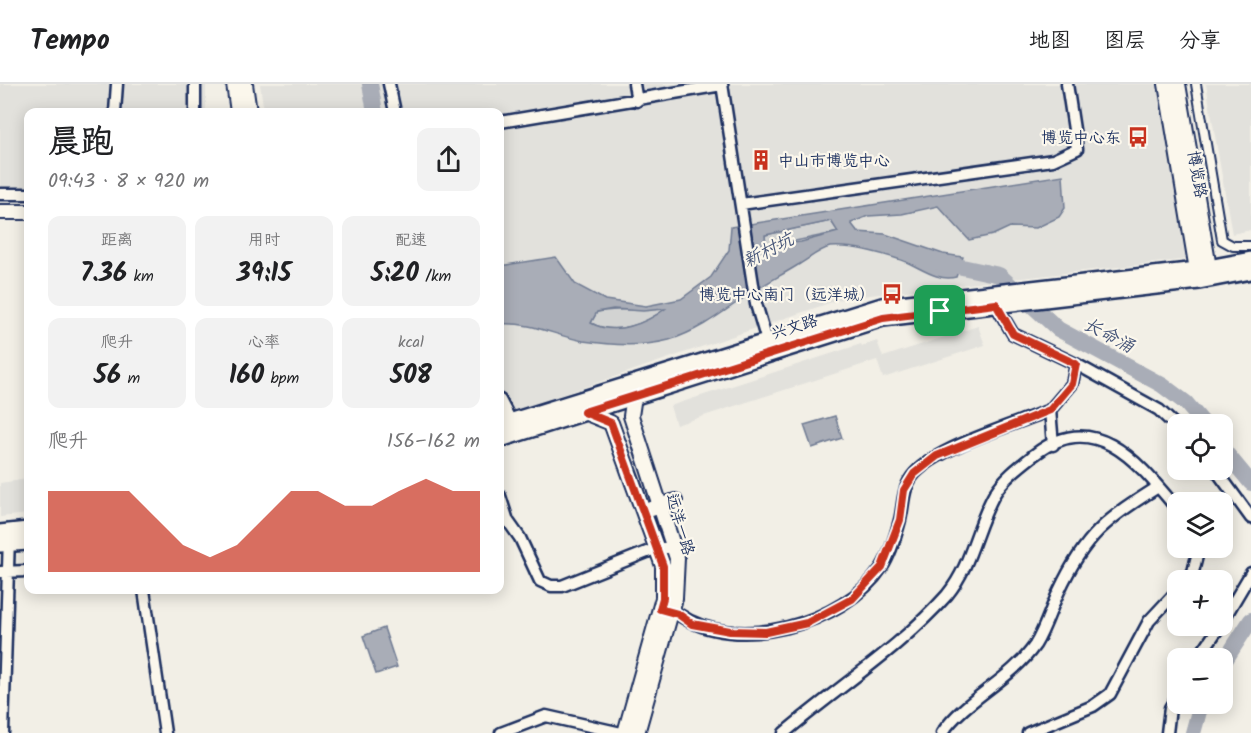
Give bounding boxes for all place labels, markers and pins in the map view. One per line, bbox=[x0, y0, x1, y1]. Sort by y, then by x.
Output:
bus stop icon: 博览中心东 bbox=[1126, 125, 1150, 149]
place label: 博览中心东 bbox=[1041, 126, 1121, 151]
building icon: 中山市博览中心 bbox=[749, 148, 773, 172]
place label: 中山市博览中心 bbox=[778, 149, 890, 174]
bus stop icon: 博览中心南门（远洋城） bbox=[880, 282, 904, 306]
place label: 博览中心南门（远洋城） bbox=[699, 283, 875, 308]
pin bbox=[914, 285, 965, 336]

